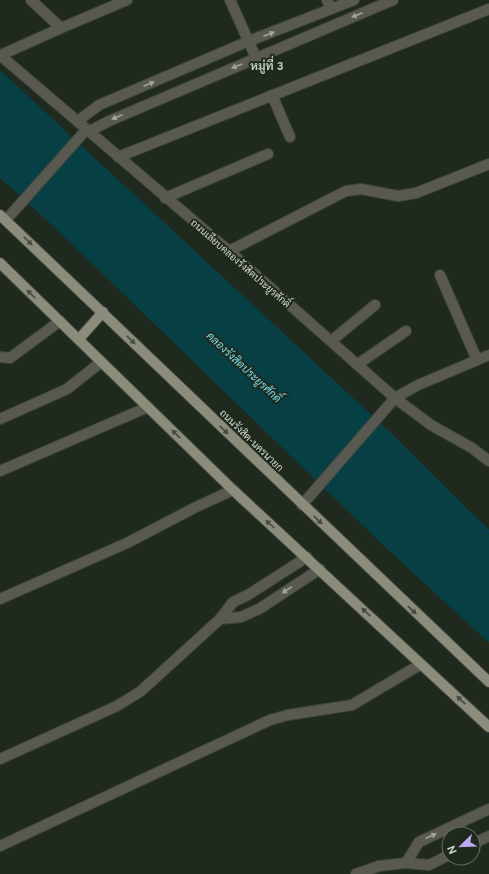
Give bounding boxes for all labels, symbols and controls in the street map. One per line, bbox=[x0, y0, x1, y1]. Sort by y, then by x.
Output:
one-way arrow bbox=[350, 13, 362, 19]
one-way arrow bbox=[263, 30, 275, 36]
district label: หมู่ที่ 3 bbox=[250, 55, 284, 75]
one-way arrow bbox=[231, 64, 243, 70]
one-way arrow bbox=[143, 81, 155, 87]
one-way arrow bbox=[112, 114, 123, 120]
street label: ถนนเลียบคลองรังสิตประยูรศักดิ์ bbox=[187, 215, 295, 311]
one-way arrow bbox=[23, 237, 33, 246]
one-way arrow bbox=[27, 290, 36, 299]
water label: คลองรังสิตประยูรศักดิ์ bbox=[203, 325, 289, 407]
one-way arrow bbox=[126, 335, 136, 344]
street label: ถนนรังสิต-นครนายก bbox=[216, 407, 286, 475]
one-way arrow bbox=[219, 425, 229, 435]
one-way arrow bbox=[171, 429, 181, 439]
one-way arrow bbox=[313, 515, 323, 525]
one-way arrow bbox=[265, 519, 275, 529]
one-way arrow bbox=[281, 587, 293, 594]
one-way arrow bbox=[407, 605, 417, 614]
one-way arrow bbox=[361, 608, 370, 617]
one-way arrow bbox=[455, 696, 466, 705]
north arrow bbox=[441, 826, 481, 866]
one-way arrow bbox=[426, 833, 437, 839]
text: N bbox=[445, 843, 461, 856]

